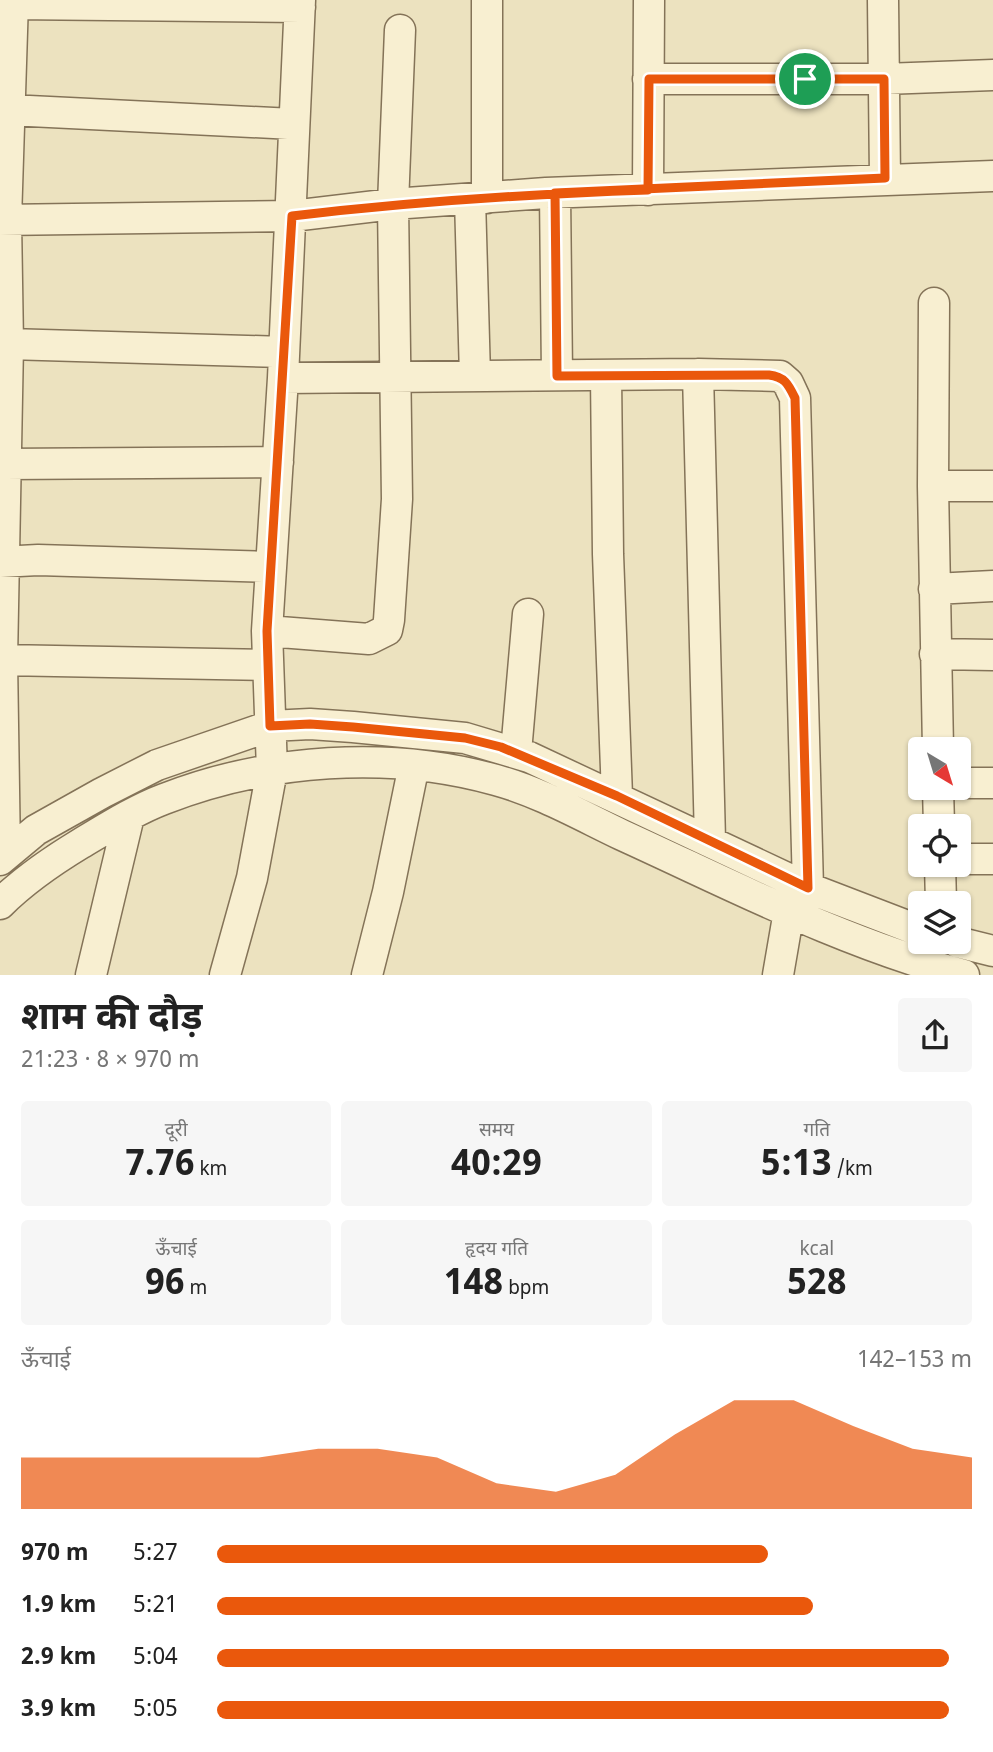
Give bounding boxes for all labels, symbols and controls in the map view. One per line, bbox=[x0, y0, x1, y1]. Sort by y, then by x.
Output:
pin bbox=[775, 49, 835, 109]
icon: arrive bbox=[786, 60, 824, 98]
north arrow bbox=[908, 737, 971, 800]
map controls bbox=[908, 737, 971, 954]
button: locate bbox=[908, 814, 971, 877]
button: layers bbox=[908, 891, 971, 954]
text: शाम की दौड़ bbox=[21, 995, 202, 1045]
button: share bbox=[898, 998, 972, 1072]
text: 21:23 · 8 × 970 m bbox=[21, 1046, 199, 1076]
text: दूरी bbox=[165, 1119, 188, 1144]
text: समय bbox=[479, 1119, 514, 1144]
text: गति bbox=[804, 1119, 830, 1144]
text: 7.76 bbox=[125, 1144, 195, 1189]
text: 40:29 bbox=[451, 1144, 542, 1189]
text: 5:13 bbox=[761, 1144, 832, 1189]
text: km bbox=[195, 1158, 227, 1183]
text: /km bbox=[832, 1158, 873, 1183]
text: ऊँचाई bbox=[156, 1238, 197, 1263]
text: हृदय गति bbox=[465, 1238, 528, 1263]
text: kcal bbox=[799, 1238, 834, 1263]
text: 96 bbox=[145, 1263, 185, 1308]
text: 148 bbox=[444, 1263, 503, 1308]
text: 528 bbox=[787, 1263, 847, 1308]
text: m bbox=[185, 1277, 207, 1302]
text: bpm bbox=[503, 1277, 549, 1302]
text: ऊँचाई bbox=[21, 1346, 71, 1376]
text: 142–153 m bbox=[857, 1346, 972, 1376]
text: 970 m bbox=[21, 1539, 89, 1569]
text: 5:27 bbox=[133, 1539, 178, 1569]
text: 1.9 km bbox=[21, 1591, 96, 1621]
text: 5:21 bbox=[133, 1591, 178, 1621]
text: 2.9 km bbox=[21, 1643, 96, 1673]
text: 5:04 bbox=[133, 1643, 178, 1673]
text: 3.9 km bbox=[21, 1695, 96, 1725]
text: 5:05 bbox=[133, 1695, 178, 1725]

